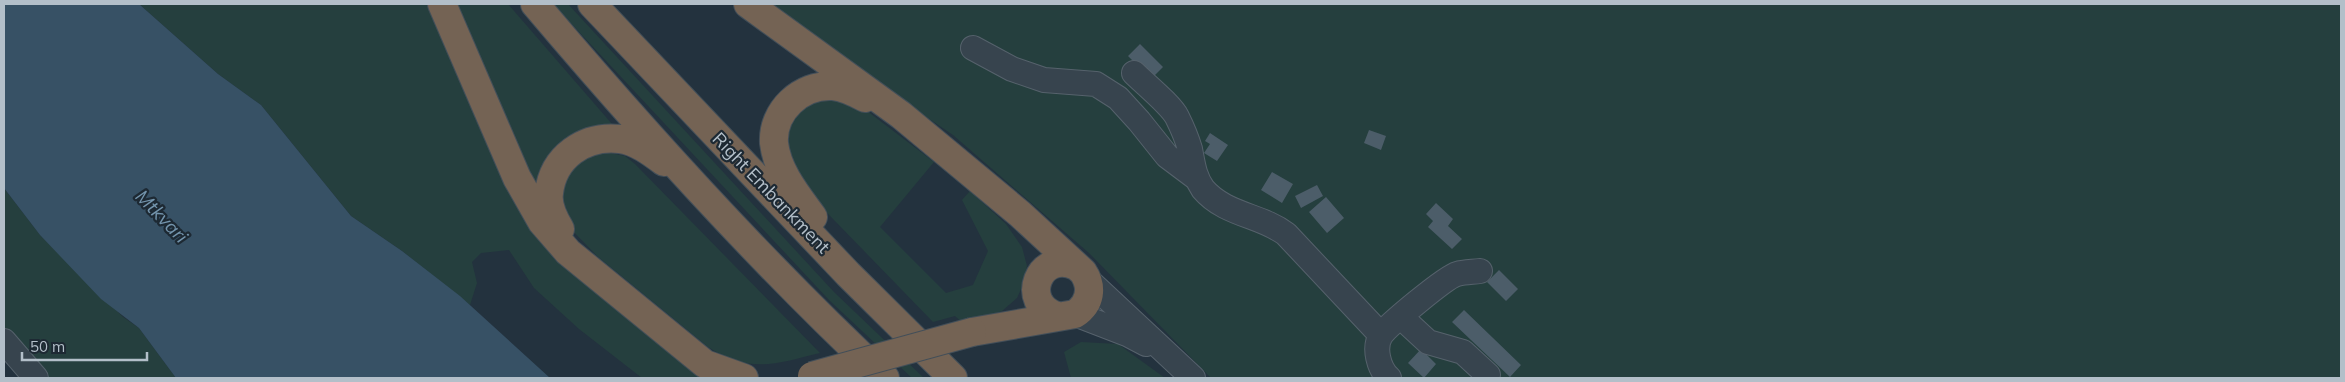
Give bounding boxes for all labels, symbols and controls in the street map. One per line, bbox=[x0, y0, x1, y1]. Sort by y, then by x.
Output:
street label: Right Embankment bbox=[708, 127, 835, 258]
water label: Mtkvari bbox=[131, 184, 194, 248]
scale bar bbox=[22, 330, 148, 362]
text: 50 m bbox=[30, 337, 65, 356]

